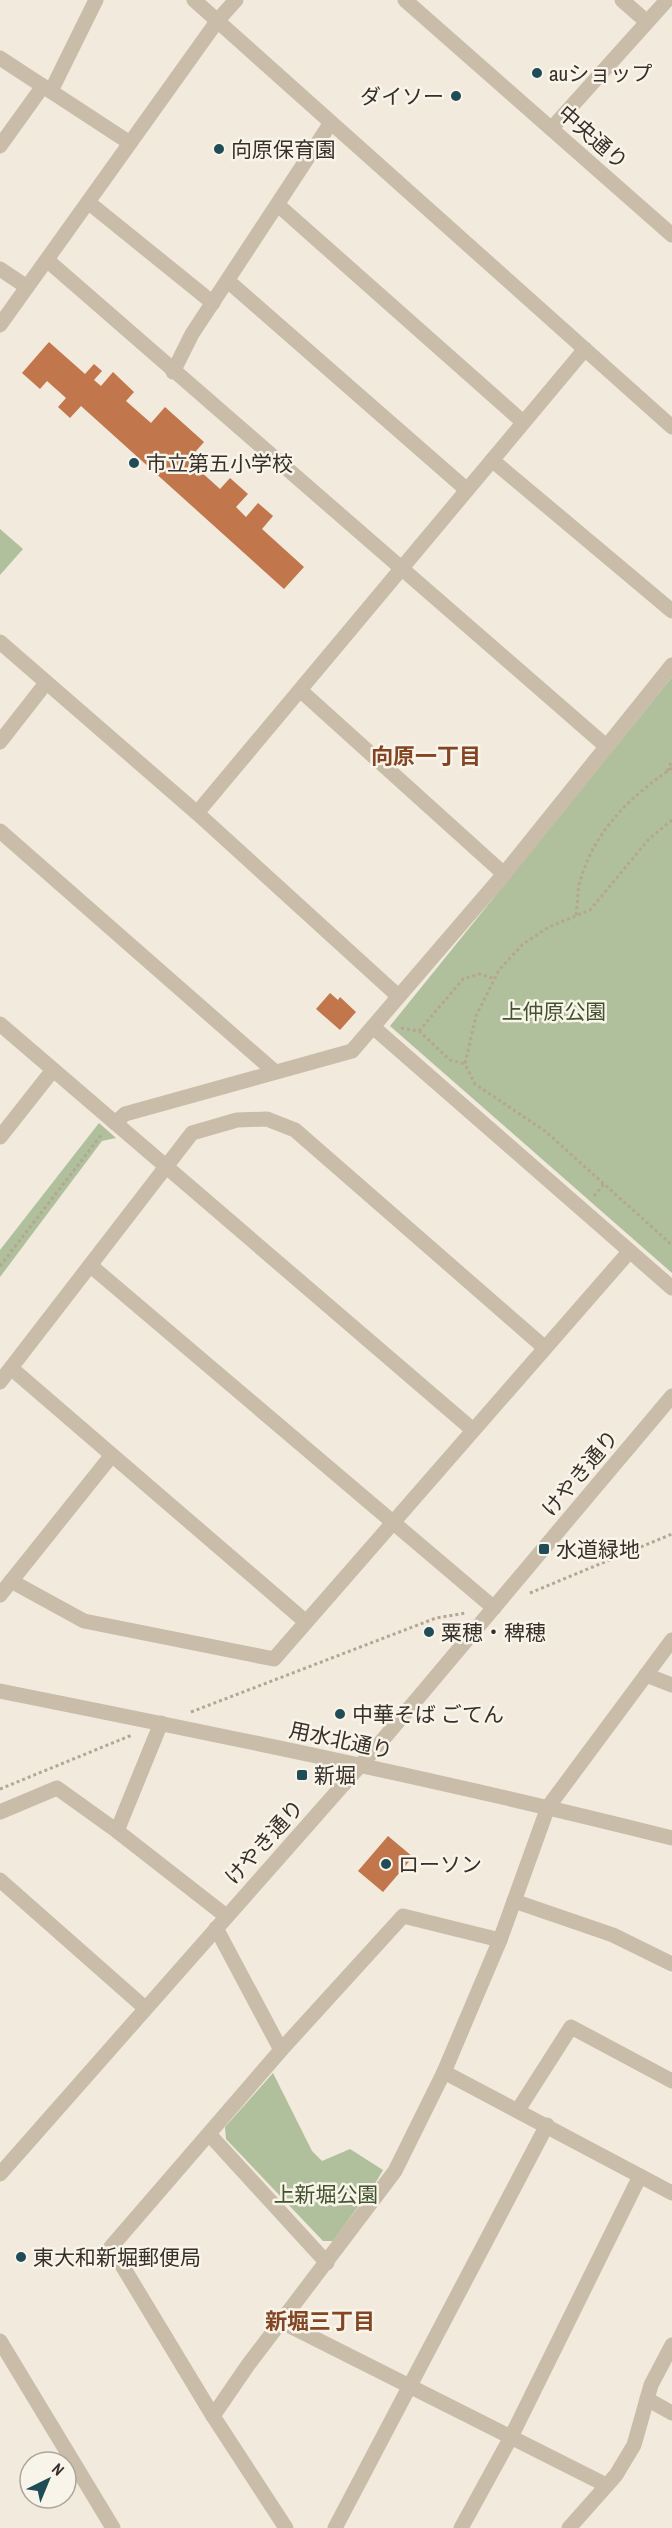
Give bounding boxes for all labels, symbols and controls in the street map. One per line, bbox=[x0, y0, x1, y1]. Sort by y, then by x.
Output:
place label: auショップ bbox=[549, 59, 652, 88]
marker: auショップ bbox=[530, 66, 544, 80]
place label: ダイソー bbox=[360, 82, 444, 111]
marker: ダイソー bbox=[449, 89, 463, 103]
street label: 中央通り bbox=[552, 99, 634, 175]
place label: 向原保育園 bbox=[231, 135, 336, 164]
marker: 向原保育園 bbox=[212, 142, 226, 156]
place label: 市立第五小学校 bbox=[146, 449, 293, 478]
marker: 市立第五小学校 bbox=[127, 456, 141, 470]
district label: 向原一丁目 bbox=[371, 741, 481, 771]
park label: 上仲原公園 bbox=[502, 997, 607, 1026]
street label: けやき通り bbox=[535, 1423, 625, 1523]
place label: 水道緑地 bbox=[556, 1535, 640, 1564]
marker: 水道緑地 bbox=[537, 1542, 551, 1556]
place label: 粟穂・稗穂 bbox=[441, 1618, 546, 1647]
marker: 粟穂・稗穂 bbox=[422, 1625, 436, 1639]
place label: 中華そば ごてん bbox=[352, 1700, 504, 1729]
marker: 中華そば ごてん bbox=[333, 1707, 347, 1721]
street label: 用水北通り bbox=[287, 1715, 395, 1765]
place label: 新堀 bbox=[314, 1761, 356, 1790]
marker: 新堀 bbox=[295, 1768, 309, 1782]
street label: けやき通り bbox=[218, 1793, 310, 1891]
place label: ローソン bbox=[398, 1850, 482, 1879]
marker: ローソン bbox=[379, 1857, 393, 1871]
park label: 上新堀公園 bbox=[274, 2180, 379, 2209]
place label: 東大和新堀郵便局 bbox=[33, 2243, 201, 2272]
marker: 東大和新堀郵便局 bbox=[14, 2250, 28, 2264]
district label: 新堀三丁目 bbox=[265, 2306, 375, 2336]
north arrow bbox=[18, 2450, 78, 2510]
text: N bbox=[47, 2458, 69, 2480]

